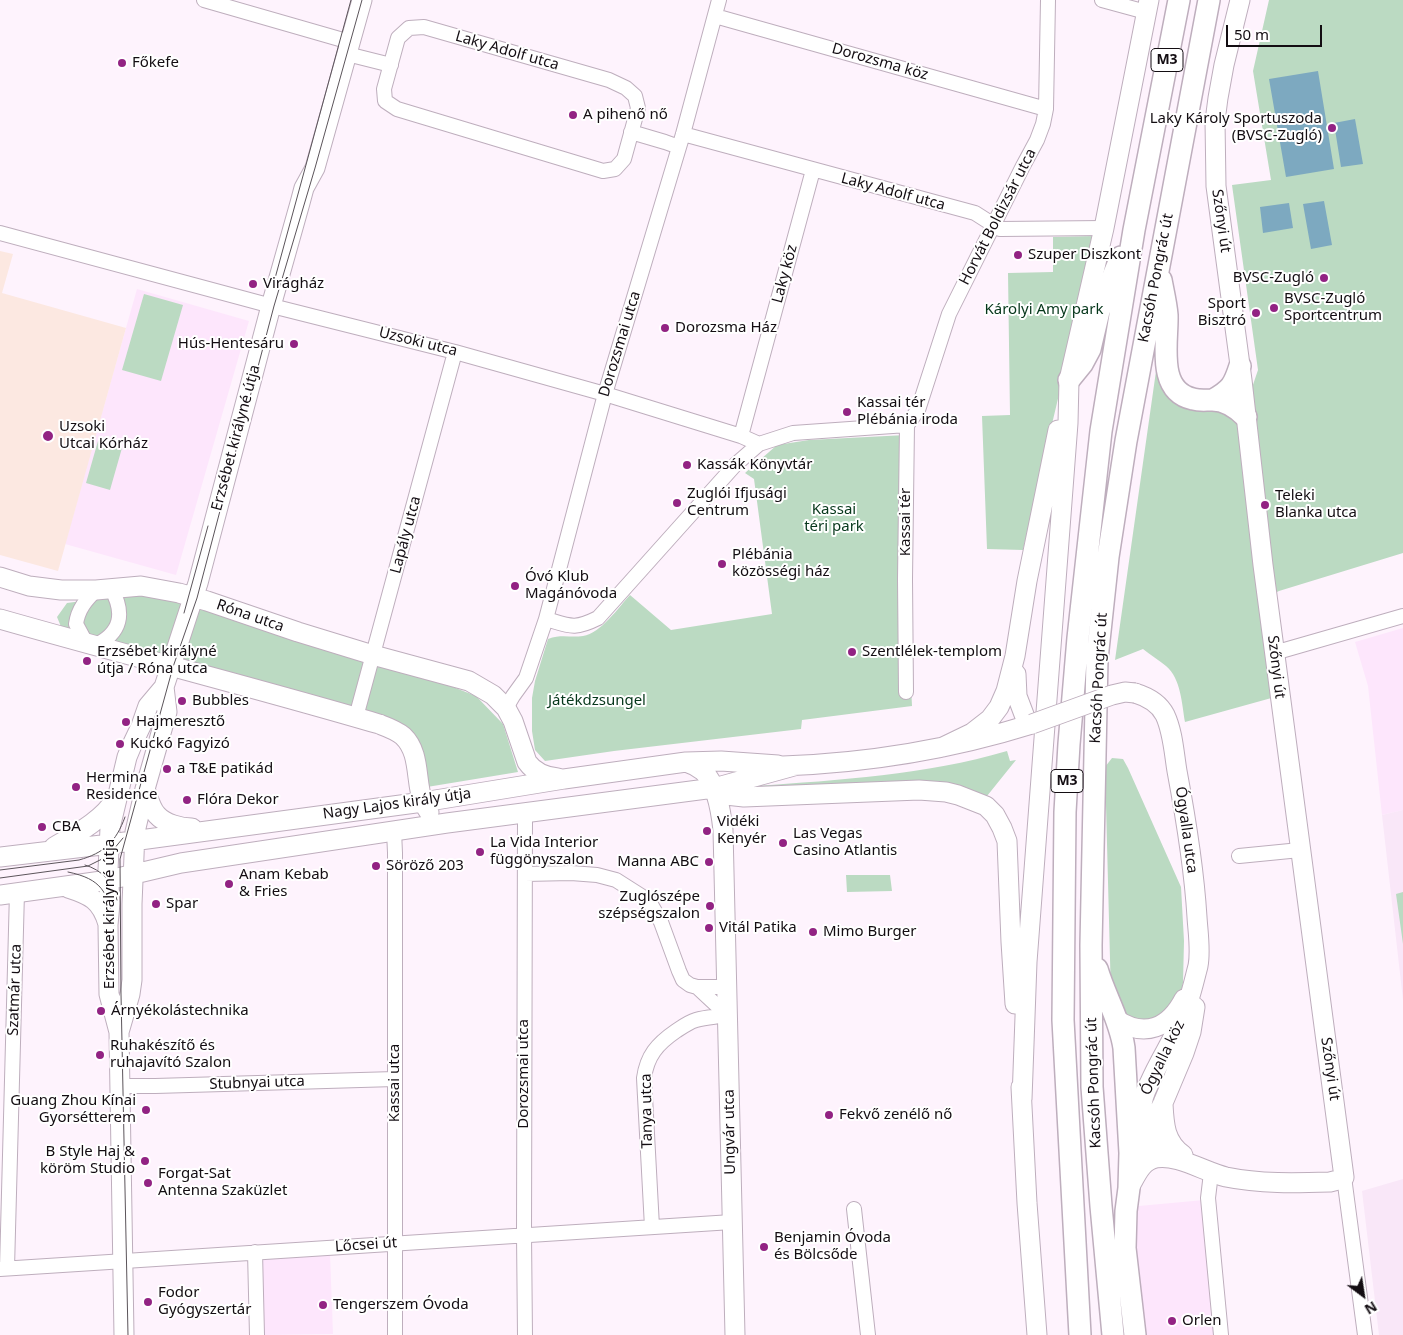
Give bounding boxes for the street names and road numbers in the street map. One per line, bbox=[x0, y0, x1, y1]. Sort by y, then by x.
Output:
street label: Laky Adolf utca bbox=[453, 28, 561, 74]
street label: Dorozsma köz bbox=[830, 40, 930, 84]
road number: M3 bbox=[1151, 48, 1183, 72]
street label: Horvát Boldizsár utca bbox=[956, 146, 1040, 288]
street label: Laky Adolf utca bbox=[839, 169, 947, 215]
street label: Szőnyi út bbox=[1208, 188, 1234, 254]
street label: Kacsóh Pongrác út bbox=[1135, 212, 1177, 344]
street label: Laky köz bbox=[769, 243, 801, 305]
street label: Dorozsmai utca bbox=[595, 289, 645, 399]
street label: Uzsoki utca bbox=[377, 324, 459, 360]
street label: Erzsébet királyné útja bbox=[208, 363, 264, 513]
street label: Kassai tér bbox=[897, 488, 915, 556]
street label: Lapály utca bbox=[387, 494, 425, 576]
street label: Róna utca bbox=[214, 596, 286, 636]
street label: Kacsóh Pongrác út bbox=[1087, 612, 1111, 744]
street label: Szőnyi út bbox=[1263, 634, 1289, 700]
road number: M3 bbox=[1051, 769, 1083, 792]
street label: Nagy Lajos király útja bbox=[322, 785, 472, 823]
street label: Ógyalla utca bbox=[1171, 785, 1201, 875]
street label: Erzsébet királyné útja bbox=[101, 839, 119, 989]
street label: Szatmár utca bbox=[4, 944, 26, 1036]
street label: Kacsóh Pongrác út bbox=[1083, 1017, 1105, 1149]
street label: Ógyalla köz bbox=[1137, 1018, 1189, 1098]
street label: Dorozsmai utca bbox=[515, 1019, 533, 1129]
street label: Szőnyi út bbox=[1317, 1036, 1343, 1102]
street label: Kassai utca bbox=[386, 1044, 404, 1122]
street label: Stubnyai utca bbox=[209, 1072, 305, 1094]
street label: Tanya utca bbox=[637, 1073, 657, 1149]
street label: Ungvár utca bbox=[720, 1089, 740, 1175]
street label: Lőcsei út bbox=[334, 1234, 398, 1256]

